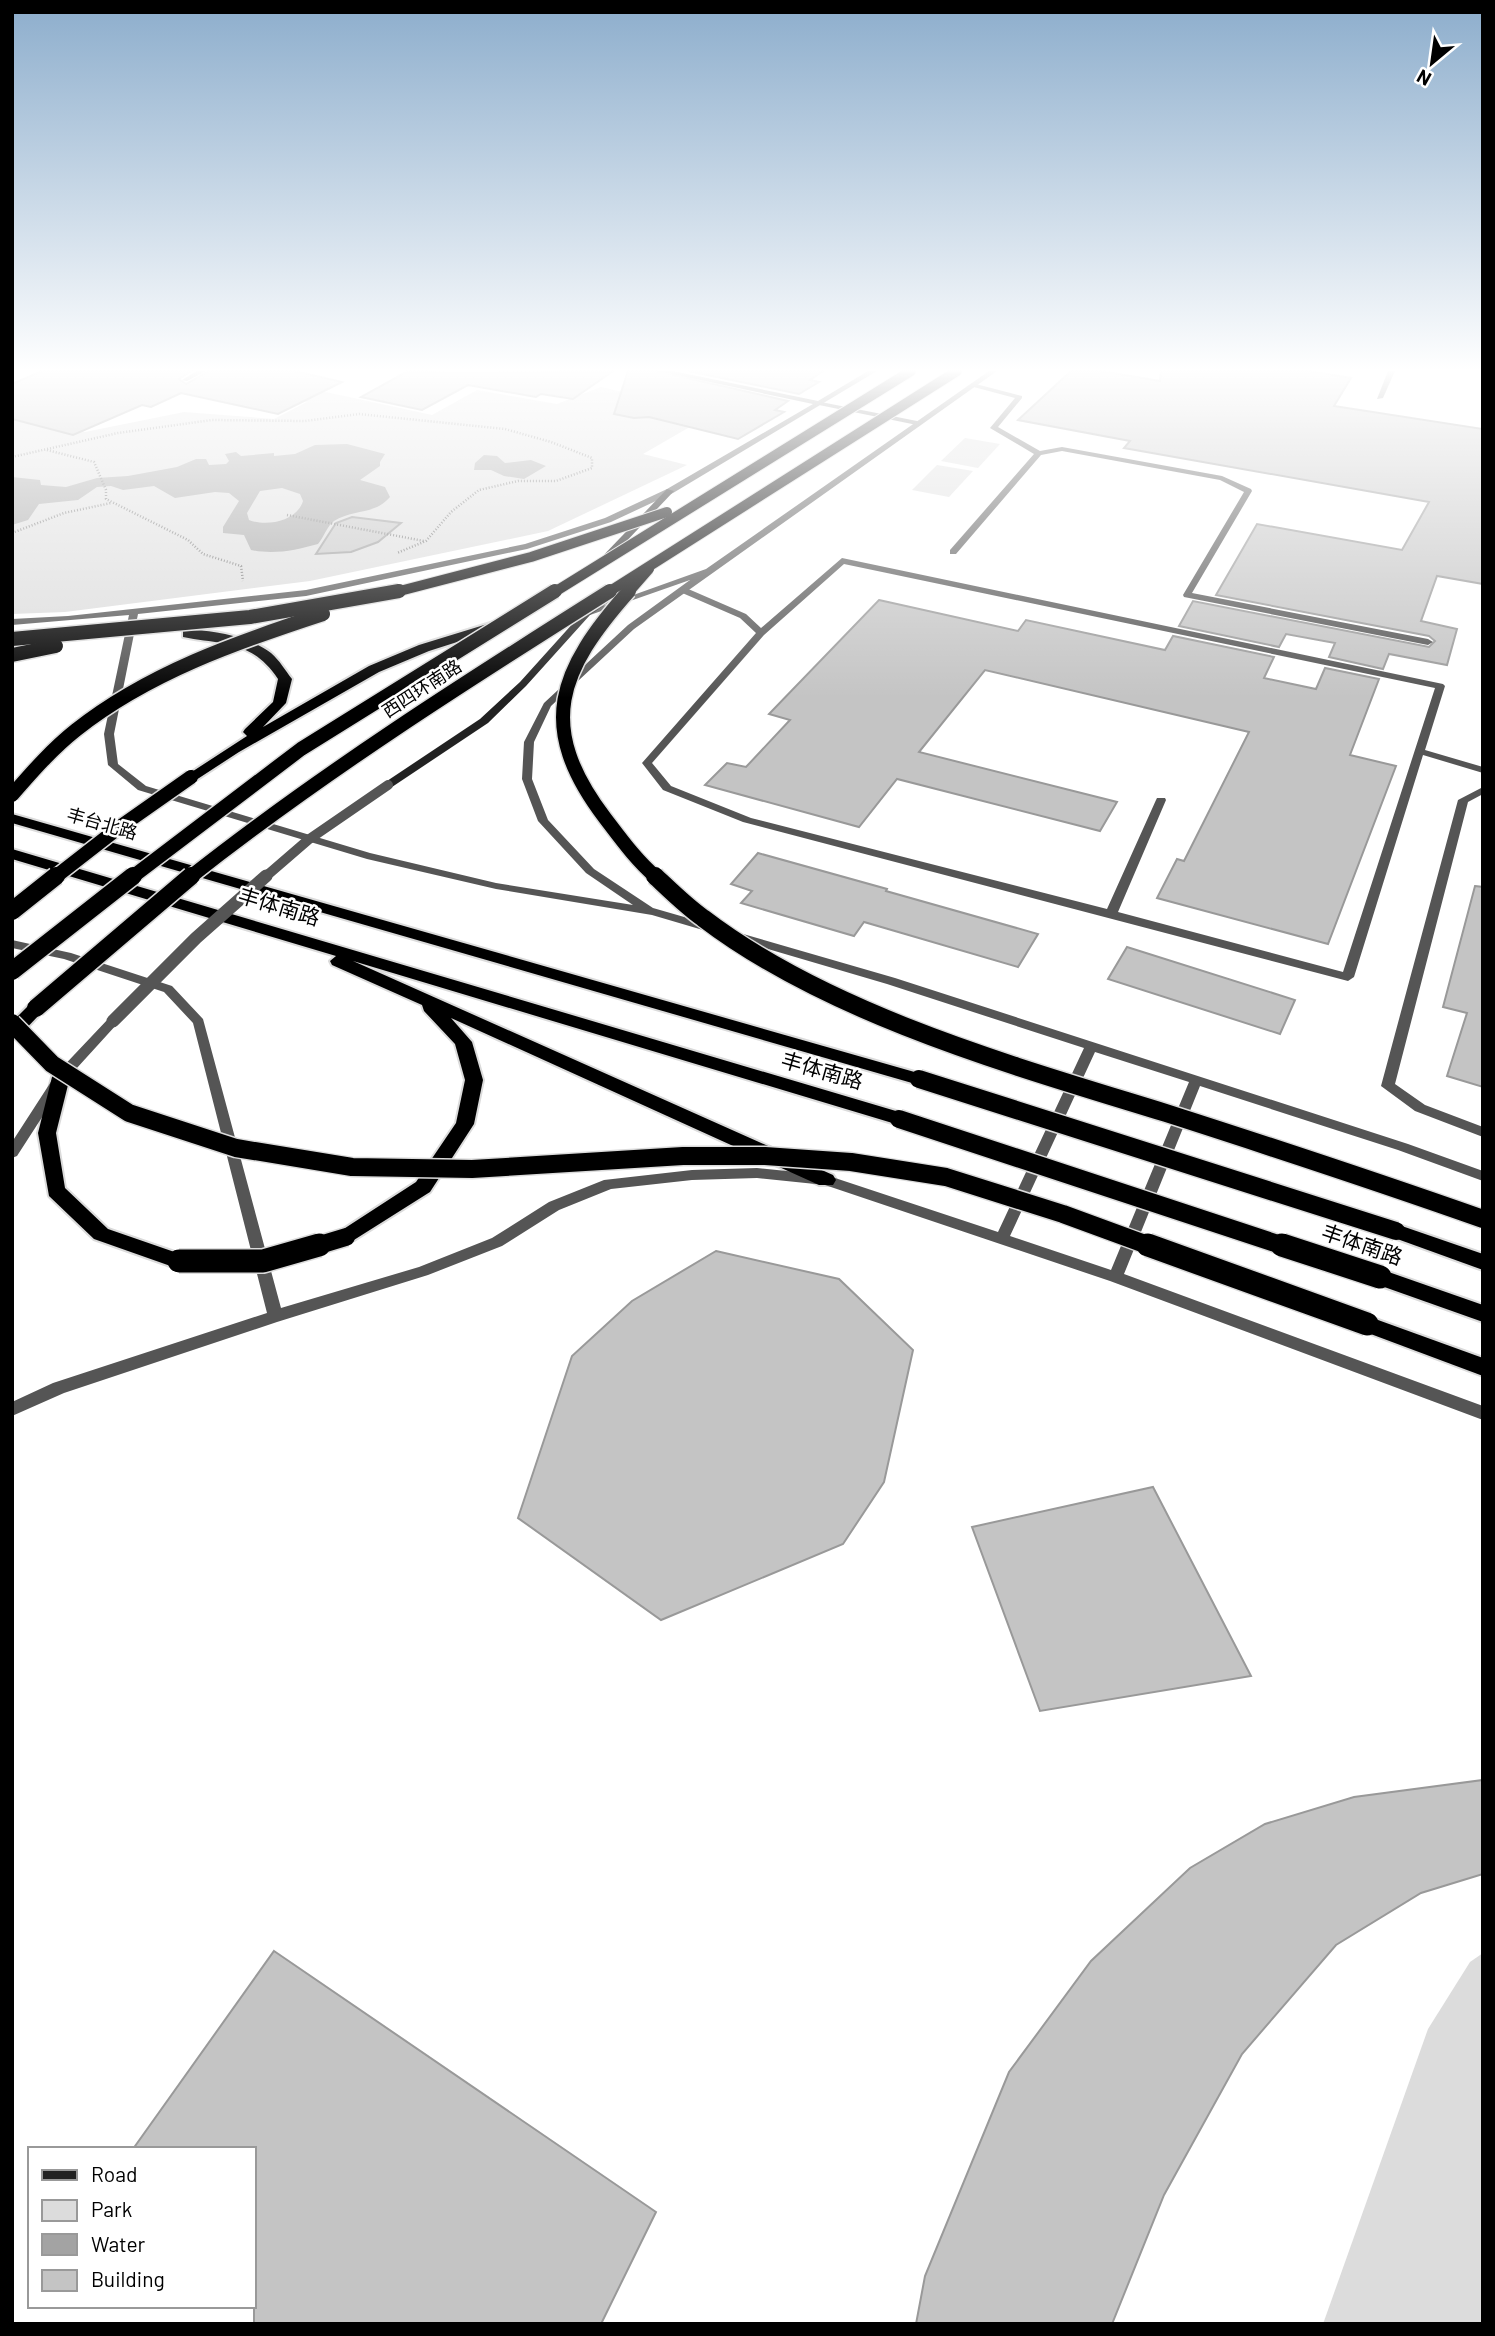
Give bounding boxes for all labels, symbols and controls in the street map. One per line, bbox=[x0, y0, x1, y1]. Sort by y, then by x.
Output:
north arrow bbox=[1397, 28, 1467, 98]
text: N bbox=[1412, 65, 1435, 91]
street label: 西四环南路 bbox=[378, 654, 465, 722]
street label: 丰台北路 bbox=[65, 803, 140, 844]
street label: 丰体南路 bbox=[236, 881, 323, 930]
street label: 丰体南路 bbox=[779, 1046, 866, 1093]
street label: 丰体南路 bbox=[1319, 1218, 1406, 1269]
legend bbox=[28, 2147, 256, 2308]
text: Road bbox=[91, 2161, 137, 2186]
text: Park bbox=[91, 2196, 132, 2221]
text: Water bbox=[91, 2231, 146, 2256]
text: Building bbox=[91, 2266, 165, 2291]

